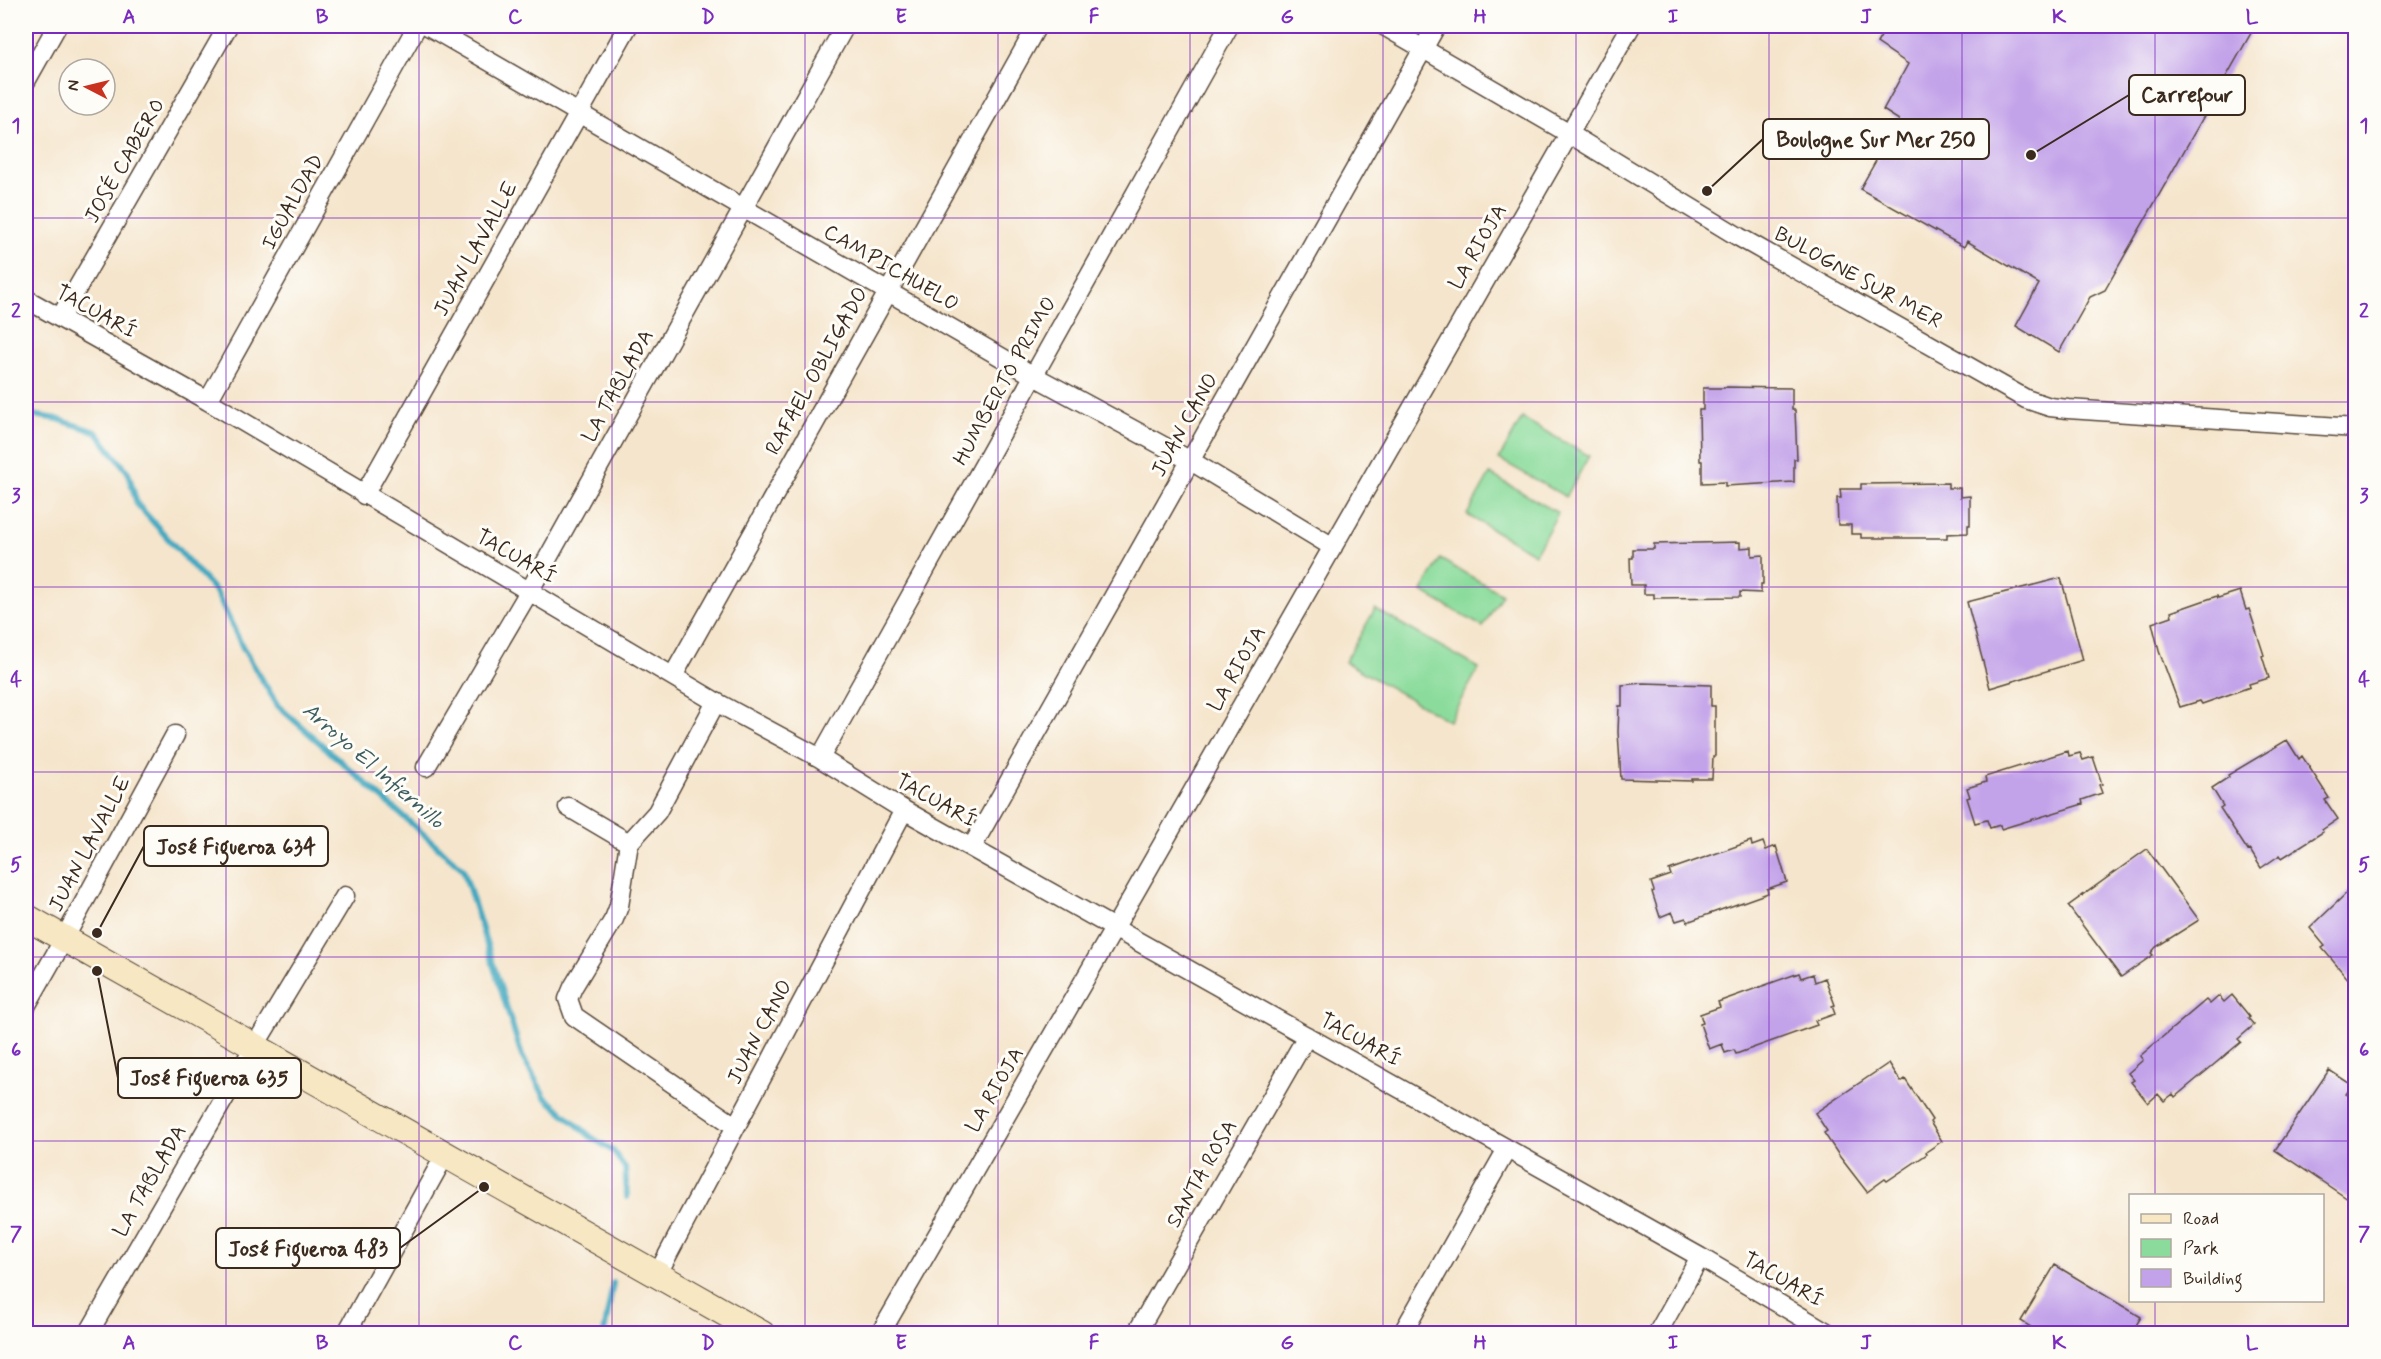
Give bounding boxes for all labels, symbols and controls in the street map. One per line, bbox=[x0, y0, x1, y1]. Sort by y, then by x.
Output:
text: A bbox=[122, 4, 136, 31]
text: B bbox=[316, 4, 329, 31]
text: C bbox=[508, 4, 523, 31]
text: D bbox=[701, 4, 715, 31]
text: E bbox=[895, 4, 907, 31]
text: F bbox=[1089, 4, 1100, 31]
text: G bbox=[1280, 4, 1294, 31]
text: H bbox=[1473, 4, 1487, 31]
text: I bbox=[1668, 4, 1678, 31]
text: J bbox=[1860, 4, 1872, 31]
text: K bbox=[2052, 4, 2067, 31]
text: L bbox=[2246, 4, 2259, 31]
north arrow bbox=[57, 57, 117, 117]
callout: Carrefour bbox=[2129, 75, 2245, 115]
text: N bbox=[63, 79, 85, 92]
text: Carrefour bbox=[2141, 82, 2234, 112]
street label: JOSÉ CABERO bbox=[78, 94, 172, 228]
text: 1 bbox=[12, 113, 20, 140]
text: 1 bbox=[2360, 113, 2368, 140]
callout: Boulogne Sur Mer 250 bbox=[1763, 119, 1989, 159]
text: Boulogne Sur Mer 250 bbox=[1776, 127, 1976, 158]
street label: IGUALDAD bbox=[255, 149, 331, 255]
street label: JUAN LAVALLE bbox=[427, 176, 525, 321]
street label: LA RIOJA bbox=[1442, 199, 1514, 295]
street label: CAMPICHUELO bbox=[818, 218, 964, 318]
street label: BULOGNE SUR MER bbox=[1769, 220, 1947, 336]
street label: TACUARÍ bbox=[50, 278, 142, 346]
street label: RAFAEL OBLIGADO bbox=[759, 282, 875, 460]
street label: HUMBERTO PRIMO bbox=[947, 291, 1063, 471]
text: 2 bbox=[11, 298, 21, 325]
text: 2 bbox=[2359, 298, 2369, 325]
street label: LA TABLADA bbox=[575, 325, 661, 447]
street label: JUAN CANO bbox=[1145, 368, 1225, 482]
text: 3 bbox=[11, 483, 21, 510]
text: 3 bbox=[2359, 483, 2369, 510]
street label: TACUARÍ bbox=[471, 523, 561, 591]
street label: LA RIOJA bbox=[1201, 621, 1273, 717]
text: 4 bbox=[10, 667, 22, 694]
text: 4 bbox=[2358, 667, 2370, 694]
water label: Arroyo El Infiernillo bbox=[296, 697, 451, 836]
street label: TACUARÍ bbox=[890, 767, 982, 835]
street label: JUAN LAVALLE bbox=[42, 771, 138, 917]
callout: José Figueroa 634 bbox=[144, 826, 328, 866]
text: José Figueroa 634 bbox=[156, 834, 316, 866]
text: 5 bbox=[10, 852, 22, 879]
text: 5 bbox=[2358, 852, 2370, 879]
street label: JUAN CANO bbox=[721, 975, 799, 1089]
street label: TACUARÍ bbox=[1314, 1006, 1406, 1074]
text: 6 bbox=[11, 1037, 21, 1064]
text: 6 bbox=[2359, 1037, 2369, 1064]
street label: LA RIOJA bbox=[959, 1042, 1031, 1138]
callout: José Figueroa 635 bbox=[118, 1058, 301, 1098]
text: José Figueroa 635 bbox=[129, 1065, 289, 1097]
street label: SANTA ROSA bbox=[1160, 1115, 1244, 1233]
street label: LA TABLADA bbox=[107, 1120, 193, 1242]
legend bbox=[2129, 1194, 2324, 1302]
text: Road bbox=[2183, 1207, 2219, 1231]
text: 7 bbox=[10, 1221, 22, 1248]
text: 7 bbox=[2358, 1221, 2370, 1248]
callout: José Figueroa 483 bbox=[216, 1228, 400, 1268]
text: José Figueroa 483 bbox=[228, 1236, 388, 1268]
text: Park bbox=[2183, 1237, 2219, 1261]
street label: TACUARÍ bbox=[1738, 1246, 1828, 1314]
text: Building bbox=[2183, 1267, 2243, 1293]
text: A bbox=[122, 1330, 136, 1357]
text: B bbox=[316, 1330, 329, 1357]
text: C bbox=[508, 1330, 523, 1357]
text: D bbox=[701, 1330, 715, 1357]
text: E bbox=[895, 1330, 907, 1357]
text: F bbox=[1089, 1330, 1100, 1357]
text: G bbox=[1280, 1330, 1294, 1357]
text: H bbox=[1473, 1330, 1487, 1357]
text: I bbox=[1668, 1330, 1678, 1357]
text: J bbox=[1860, 1330, 1872, 1357]
text: K bbox=[2052, 1330, 2067, 1357]
text: L bbox=[2246, 1330, 2259, 1357]

